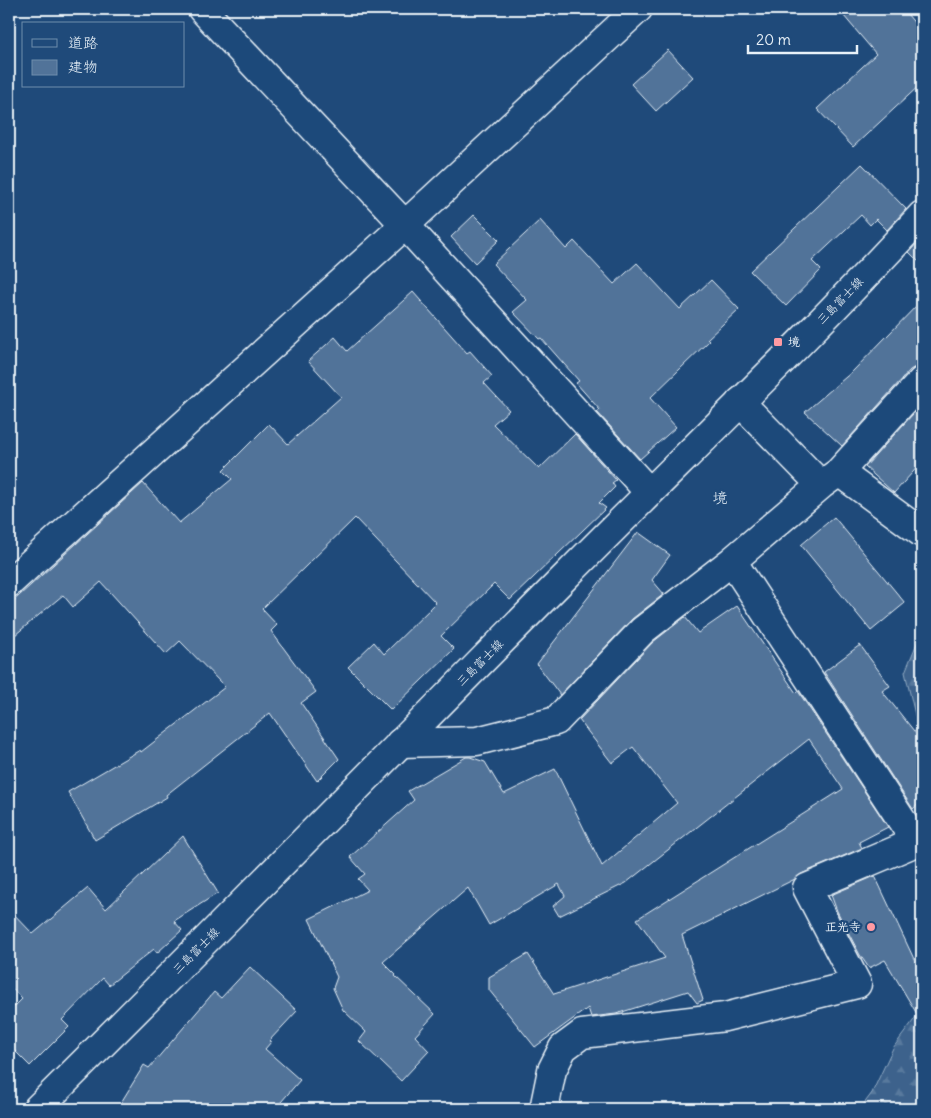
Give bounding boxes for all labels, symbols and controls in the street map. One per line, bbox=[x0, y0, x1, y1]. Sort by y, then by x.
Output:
legend bbox=[22, 22, 185, 88]
scale bar bbox=[748, 22, 857, 54]
text: 20 m bbox=[756, 30, 791, 49]
text: 道路 bbox=[68, 33, 98, 52]
text: 建物 bbox=[68, 57, 98, 76]
street label: 三島富士線 bbox=[813, 274, 866, 327]
place label: 境 bbox=[788, 334, 800, 349]
marker: 境 bbox=[772, 336, 784, 348]
district label: 境 bbox=[712, 488, 728, 507]
street label: 三島富士線 bbox=[453, 636, 506, 689]
place label: 正光寺 bbox=[825, 919, 861, 934]
marker: 正光寺 bbox=[865, 921, 877, 933]
street label: 三島富士線 bbox=[169, 924, 222, 977]

